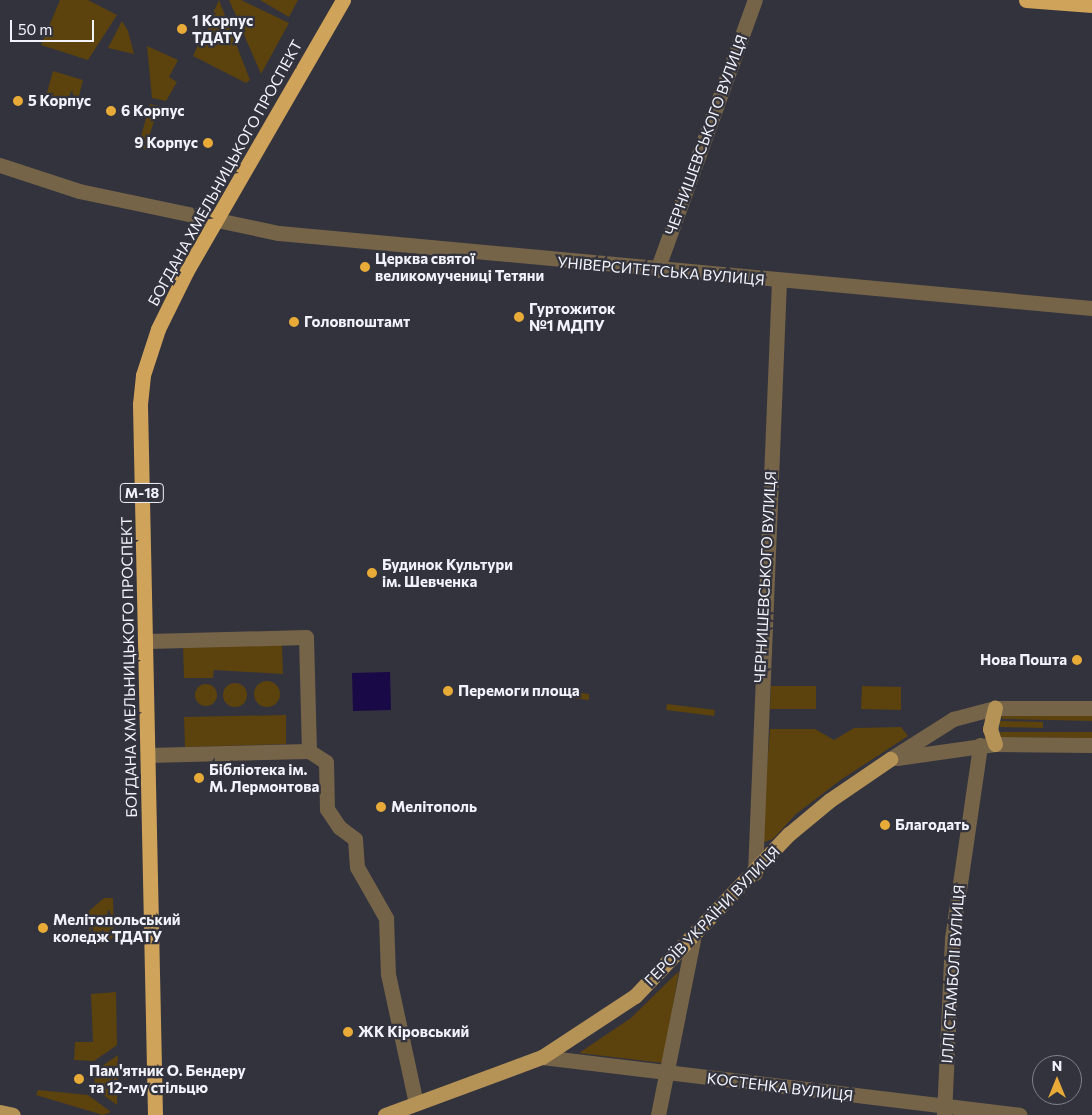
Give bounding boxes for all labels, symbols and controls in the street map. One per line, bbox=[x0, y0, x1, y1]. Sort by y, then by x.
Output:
scale bar bbox=[12, 10, 96, 42]
place label: 1 Корпус ТДАТУ bbox=[192, 11, 253, 46]
text: 50 m bbox=[18, 20, 52, 38]
marker: 1 Корпус ТДАТУ bbox=[176, 23, 188, 35]
street label: ЧЕРНИШЕВСЬКОГО ВУЛИЦЯ bbox=[661, 32, 751, 238]
street label: БОГДАНА ХМЕЛЬНИЦЬКОГО ПРОСПЕКТ bbox=[144, 37, 306, 309]
place label: 5 Корпус bbox=[28, 92, 91, 110]
marker: 5 Корпус bbox=[12, 95, 24, 107]
place label: 6 Корпус bbox=[121, 102, 185, 120]
marker: 6 Корпус bbox=[105, 105, 117, 117]
place label: 9 Корпус bbox=[134, 134, 198, 152]
marker: 9 Корпус bbox=[202, 137, 214, 149]
place label: Церква святої великомучениці Тетяни bbox=[375, 249, 544, 284]
street label: УНІВЕРСИТЕТСЬКА ВУЛИЦЯ bbox=[557, 253, 765, 289]
marker: Церква святої великомучениці Тетяни bbox=[359, 261, 371, 273]
place label: Гуртожиток №1 МДПУ bbox=[529, 299, 616, 334]
marker: Гуртожиток №1 МДПУ bbox=[513, 311, 525, 323]
place label: Головпоштамт bbox=[304, 313, 410, 331]
marker: Головпоштамт bbox=[288, 316, 300, 328]
street label: ЧЕРНИШЕВСЬКОГО ВУЛИЦЯ bbox=[750, 471, 780, 683]
road number: М-18 bbox=[120, 482, 164, 504]
street label: БОГДАНА ХМЕЛЬНИЦЬКОГО ПРОСПЕКТ bbox=[117, 516, 141, 818]
place label: Будинок Культури ім. Шевченка bbox=[382, 555, 513, 590]
marker: Будинок Культури ім. Шевченка bbox=[366, 567, 378, 579]
place label: Нова Пошта bbox=[980, 651, 1067, 669]
marker: Нова Пошта bbox=[1071, 654, 1083, 666]
place label: Перемоги площа bbox=[458, 682, 580, 700]
marker: Перемоги площа bbox=[442, 685, 454, 697]
place label: Бібліотека ім. М. Лермонтова bbox=[209, 760, 319, 795]
marker: Бібліотека ім. М. Лермонтова bbox=[193, 772, 205, 784]
place label: Мелітополь bbox=[391, 798, 477, 816]
marker: Мелітополь bbox=[375, 801, 387, 813]
place label: Благодать bbox=[895, 816, 969, 834]
marker: Благодать bbox=[879, 819, 891, 831]
street label: ГЕРОЇВ УКРАЇНИ ВУЛИЦЯ bbox=[641, 843, 783, 989]
street label: ІЛЛІ СТАМБОЛІ ВУЛИЦЯ bbox=[938, 884, 968, 1064]
place label: Мелітопольський коледж ТДАТУ bbox=[53, 910, 180, 945]
marker: Мелітопольський коледж ТДАТУ bbox=[37, 922, 49, 934]
place label: ЖК Кіровський bbox=[358, 1023, 469, 1041]
marker: ЖК Кіровський bbox=[342, 1026, 354, 1038]
north arrow bbox=[1032, 1055, 1082, 1105]
text: N bbox=[1052, 1057, 1062, 1074]
place label: Пам'ятник О. Бендеру та 12-му стільцю bbox=[89, 1061, 246, 1096]
street label: КОСТЕНКА ВУЛИЦЯ bbox=[706, 1069, 854, 1105]
marker: Пам'ятник О. Бендеру та 12-му стільцю bbox=[73, 1073, 85, 1085]

